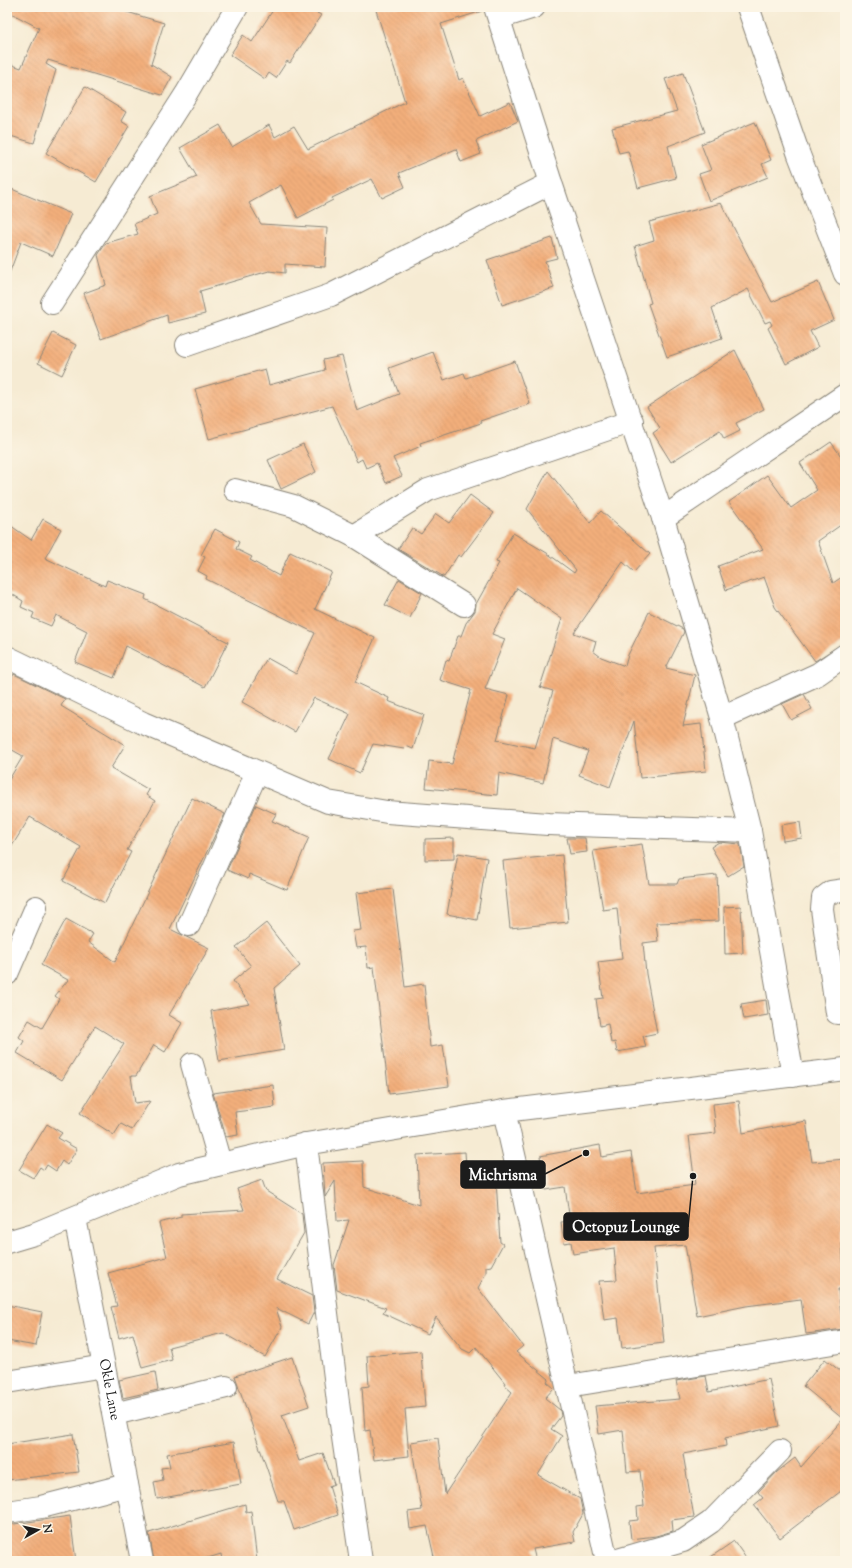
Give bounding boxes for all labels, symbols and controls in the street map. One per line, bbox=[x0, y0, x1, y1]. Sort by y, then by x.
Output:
callout: Michrisma bbox=[461, 1161, 545, 1188]
text: Michrisma bbox=[469, 1166, 537, 1187]
callout: Octopuz Lounge bbox=[564, 1213, 688, 1240]
text: Octopuz Lounge bbox=[572, 1218, 680, 1239]
street label: Okle Lane bbox=[93, 1357, 124, 1422]
north arrow bbox=[18, 1510, 58, 1550]
text: N bbox=[38, 1522, 55, 1534]

